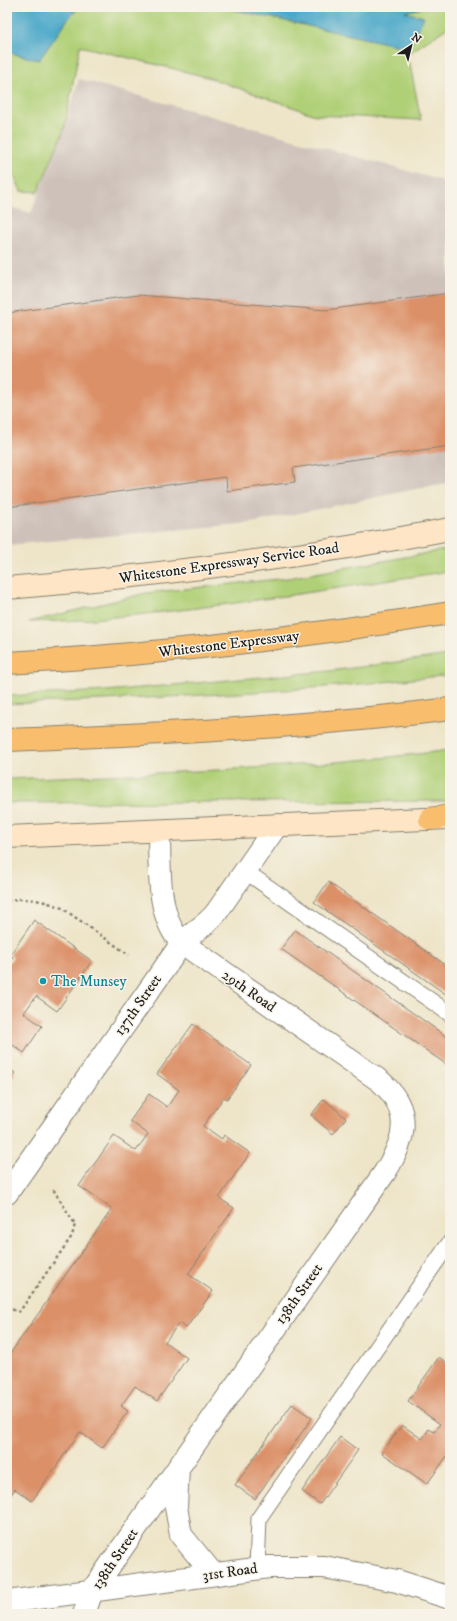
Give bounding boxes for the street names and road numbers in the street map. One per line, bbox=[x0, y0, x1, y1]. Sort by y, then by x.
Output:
street label: Whitestone Expressway Service Road bbox=[117, 538, 341, 588]
street label: Whitestone Expressway bbox=[157, 626, 301, 662]
street label: 29th Road bbox=[218, 965, 280, 1017]
street label: 137th Street bbox=[110, 971, 166, 1039]
street label: 138th Street bbox=[271, 1260, 327, 1328]
street label: 138th Street bbox=[88, 1525, 143, 1593]
street label: 31st Road bbox=[201, 1559, 259, 1585]

